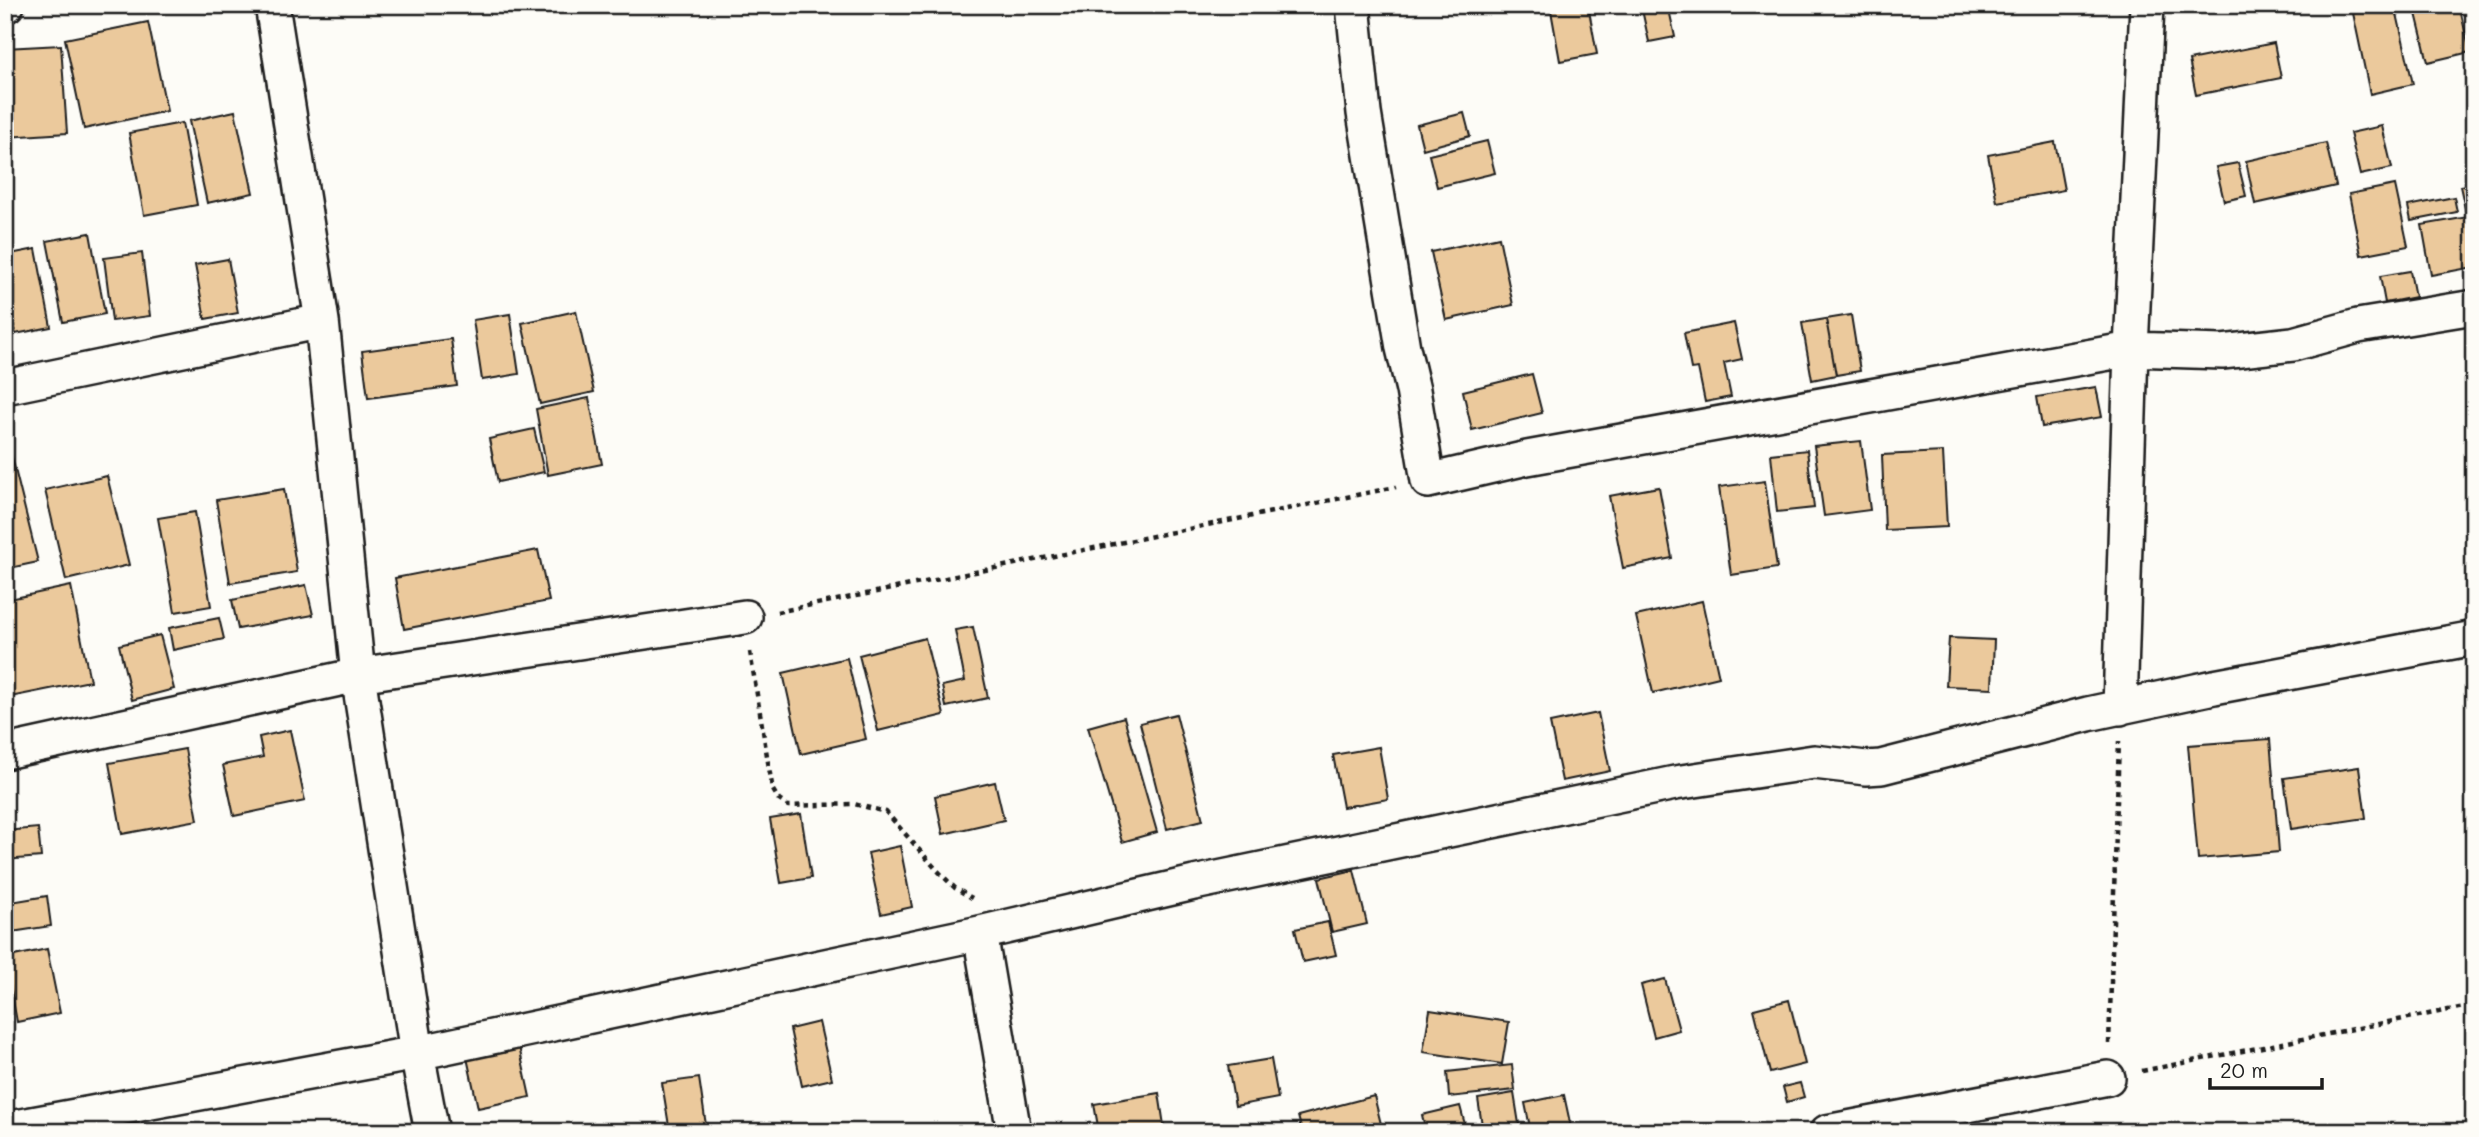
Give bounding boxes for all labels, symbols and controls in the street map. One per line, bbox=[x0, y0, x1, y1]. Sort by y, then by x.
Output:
scale bar bbox=[2210, 1046, 2322, 1090]
text: 20 m bbox=[2220, 1056, 2268, 1083]

